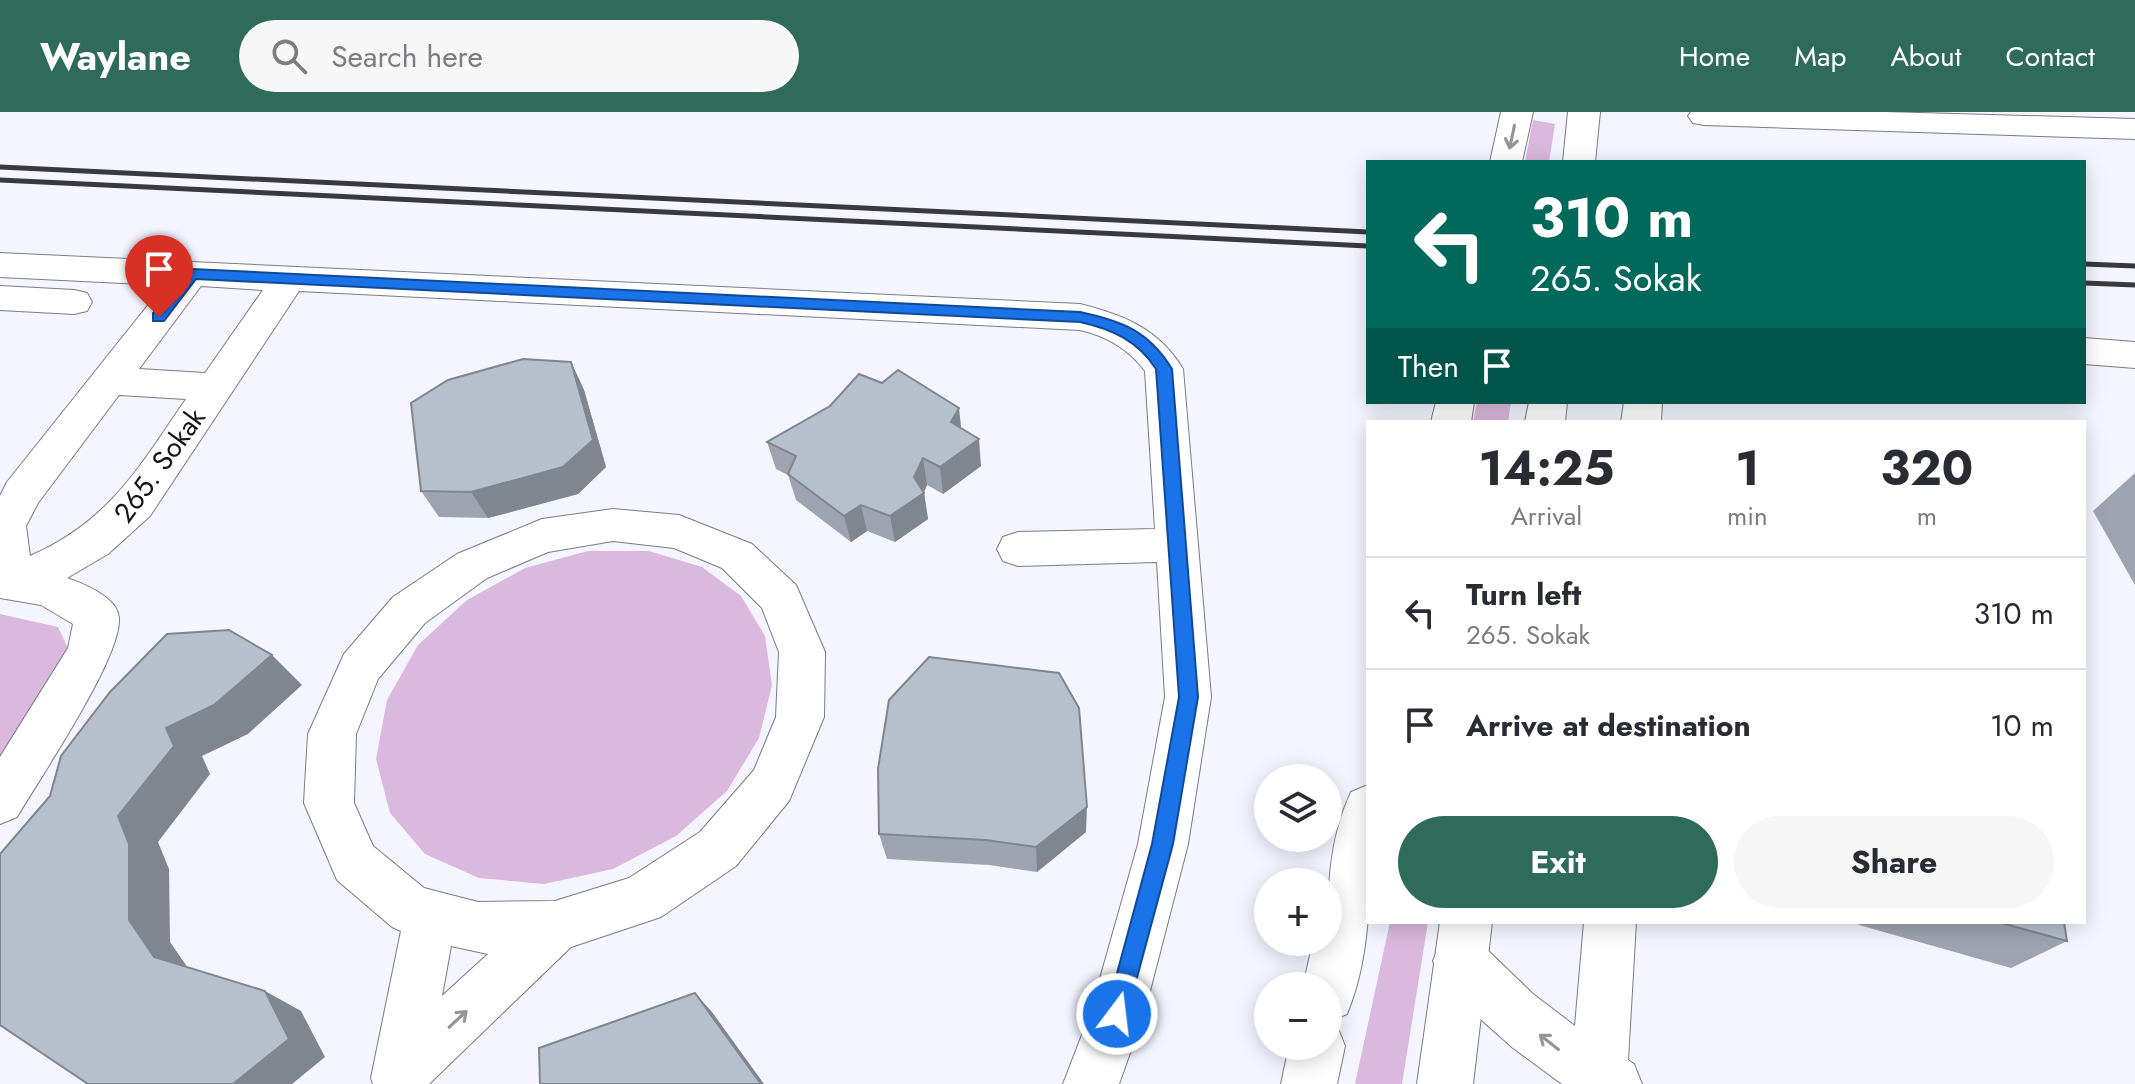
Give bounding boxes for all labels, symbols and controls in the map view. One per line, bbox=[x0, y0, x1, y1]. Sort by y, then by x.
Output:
search box bbox=[239, 20, 799, 92]
text: Waylane bbox=[40, 29, 191, 84]
icon: search bbox=[267, 34, 311, 78]
text: Search here bbox=[331, 35, 483, 78]
text: Home bbox=[1679, 36, 1750, 77]
text: Map bbox=[1794, 36, 1846, 77]
text: About bbox=[1890, 36, 1962, 77]
text: Contact bbox=[2006, 36, 2095, 77]
one-way arrow bbox=[1504, 124, 1519, 149]
text: 310 m bbox=[1530, 177, 1693, 258]
icon: left bbox=[1398, 192, 1502, 296]
pin bbox=[125, 235, 193, 317]
icon: arrive bbox=[137, 247, 181, 291]
text: 265. Sokak bbox=[1530, 252, 1702, 304]
icon: arrive bbox=[1475, 344, 1519, 388]
text: Then bbox=[1398, 345, 1459, 388]
street label: 265. Sokak bbox=[104, 399, 216, 531]
text: 14:25 bbox=[1479, 434, 1614, 503]
text: 1 bbox=[1735, 434, 1760, 503]
text: 320 bbox=[1880, 434, 1973, 503]
text: Arrival bbox=[1511, 497, 1582, 535]
text: min bbox=[1727, 497, 1768, 535]
text: m bbox=[1917, 497, 1937, 535]
text: Turn left bbox=[1466, 573, 1581, 616]
icon: left bbox=[1398, 591, 1442, 635]
text: 310 m bbox=[1974, 592, 2054, 635]
text: 265. Sokak bbox=[1466, 616, 1590, 654]
icon: arrive bbox=[1398, 703, 1442, 747]
text: Arrive at destination bbox=[1466, 704, 1751, 747]
text: 10 m bbox=[1990, 704, 2054, 747]
map controls bbox=[1254, 764, 1342, 1060]
button: layers bbox=[1254, 764, 1342, 852]
button: Exit bbox=[1398, 816, 1718, 908]
button: Share bbox=[1734, 816, 2054, 908]
button: + bbox=[1254, 868, 1342, 956]
position arrow bbox=[1075, 972, 1159, 1056]
button: − bbox=[1254, 972, 1342, 1060]
one-way arrow bbox=[448, 1009, 468, 1028]
one-way arrow bbox=[1539, 1033, 1560, 1050]

